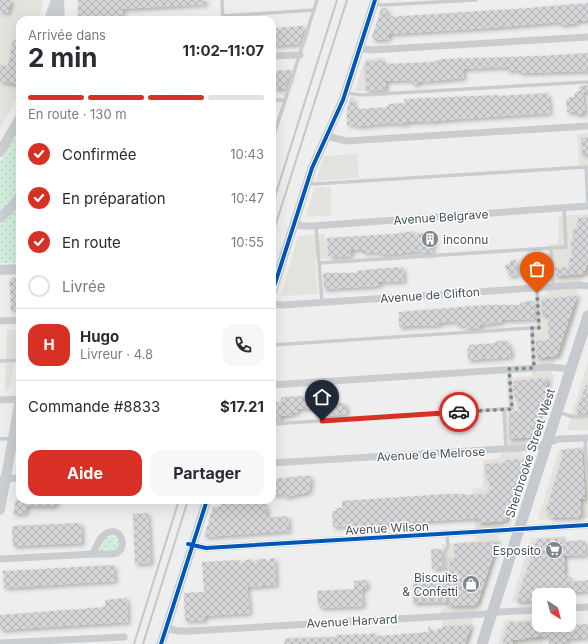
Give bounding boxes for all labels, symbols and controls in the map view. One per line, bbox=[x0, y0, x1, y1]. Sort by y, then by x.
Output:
text: Arrivée dans bbox=[28, 27, 106, 43]
text: 11:02–11:07 bbox=[183, 41, 264, 60]
text: 2 min bbox=[28, 42, 98, 73]
text: En route · 130 m bbox=[28, 106, 127, 122]
icon: check bbox=[28, 143, 50, 165]
text: Confirmée bbox=[62, 145, 137, 164]
text: 10:43 bbox=[230, 146, 264, 162]
icon: check bbox=[28, 187, 50, 209]
text: En préparation bbox=[62, 189, 166, 208]
text: 10:47 bbox=[231, 190, 264, 206]
street label: Avenue Belgrave bbox=[393, 206, 489, 228]
building icon: inconnu bbox=[420, 229, 440, 249]
icon: check bbox=[28, 231, 50, 253]
place label: inconnu bbox=[443, 232, 488, 247]
text: En route bbox=[62, 233, 121, 252]
text: 10:55 bbox=[231, 234, 264, 250]
pin bbox=[520, 252, 554, 293]
icon: bag bbox=[526, 258, 548, 280]
text: Livrée bbox=[62, 277, 105, 296]
street label: Avenue de Clifton bbox=[380, 284, 480, 306]
button: phone bbox=[222, 324, 264, 366]
text: Hugo bbox=[80, 327, 119, 346]
text: H bbox=[43, 335, 55, 354]
text: Livreur · 4.8 bbox=[80, 346, 153, 362]
pin bbox=[305, 380, 339, 421]
icon: home bbox=[311, 386, 333, 408]
street label: Sherbrooke Street West bbox=[502, 386, 558, 519]
courier bbox=[439, 392, 479, 432]
text: Commande #8833 bbox=[28, 397, 160, 416]
text: $17.21 bbox=[220, 397, 264, 416]
icon: car bbox=[448, 401, 470, 423]
street label: Avenue de Melrose bbox=[376, 444, 486, 464]
button: Aide bbox=[28, 450, 142, 496]
button: Partager bbox=[150, 450, 264, 496]
street label: Avenue Wilson bbox=[345, 518, 429, 538]
supermarket icon: Esposito bbox=[544, 540, 564, 560]
place label: Esposito bbox=[493, 543, 541, 558]
place label: Biscuits & Confetti bbox=[402, 570, 458, 599]
shop icon: Biscuits & Confetti bbox=[461, 574, 481, 594]
north arrow bbox=[532, 588, 576, 632]
map controls bbox=[532, 588, 576, 632]
street label: Avenue Harvard bbox=[306, 611, 398, 631]

